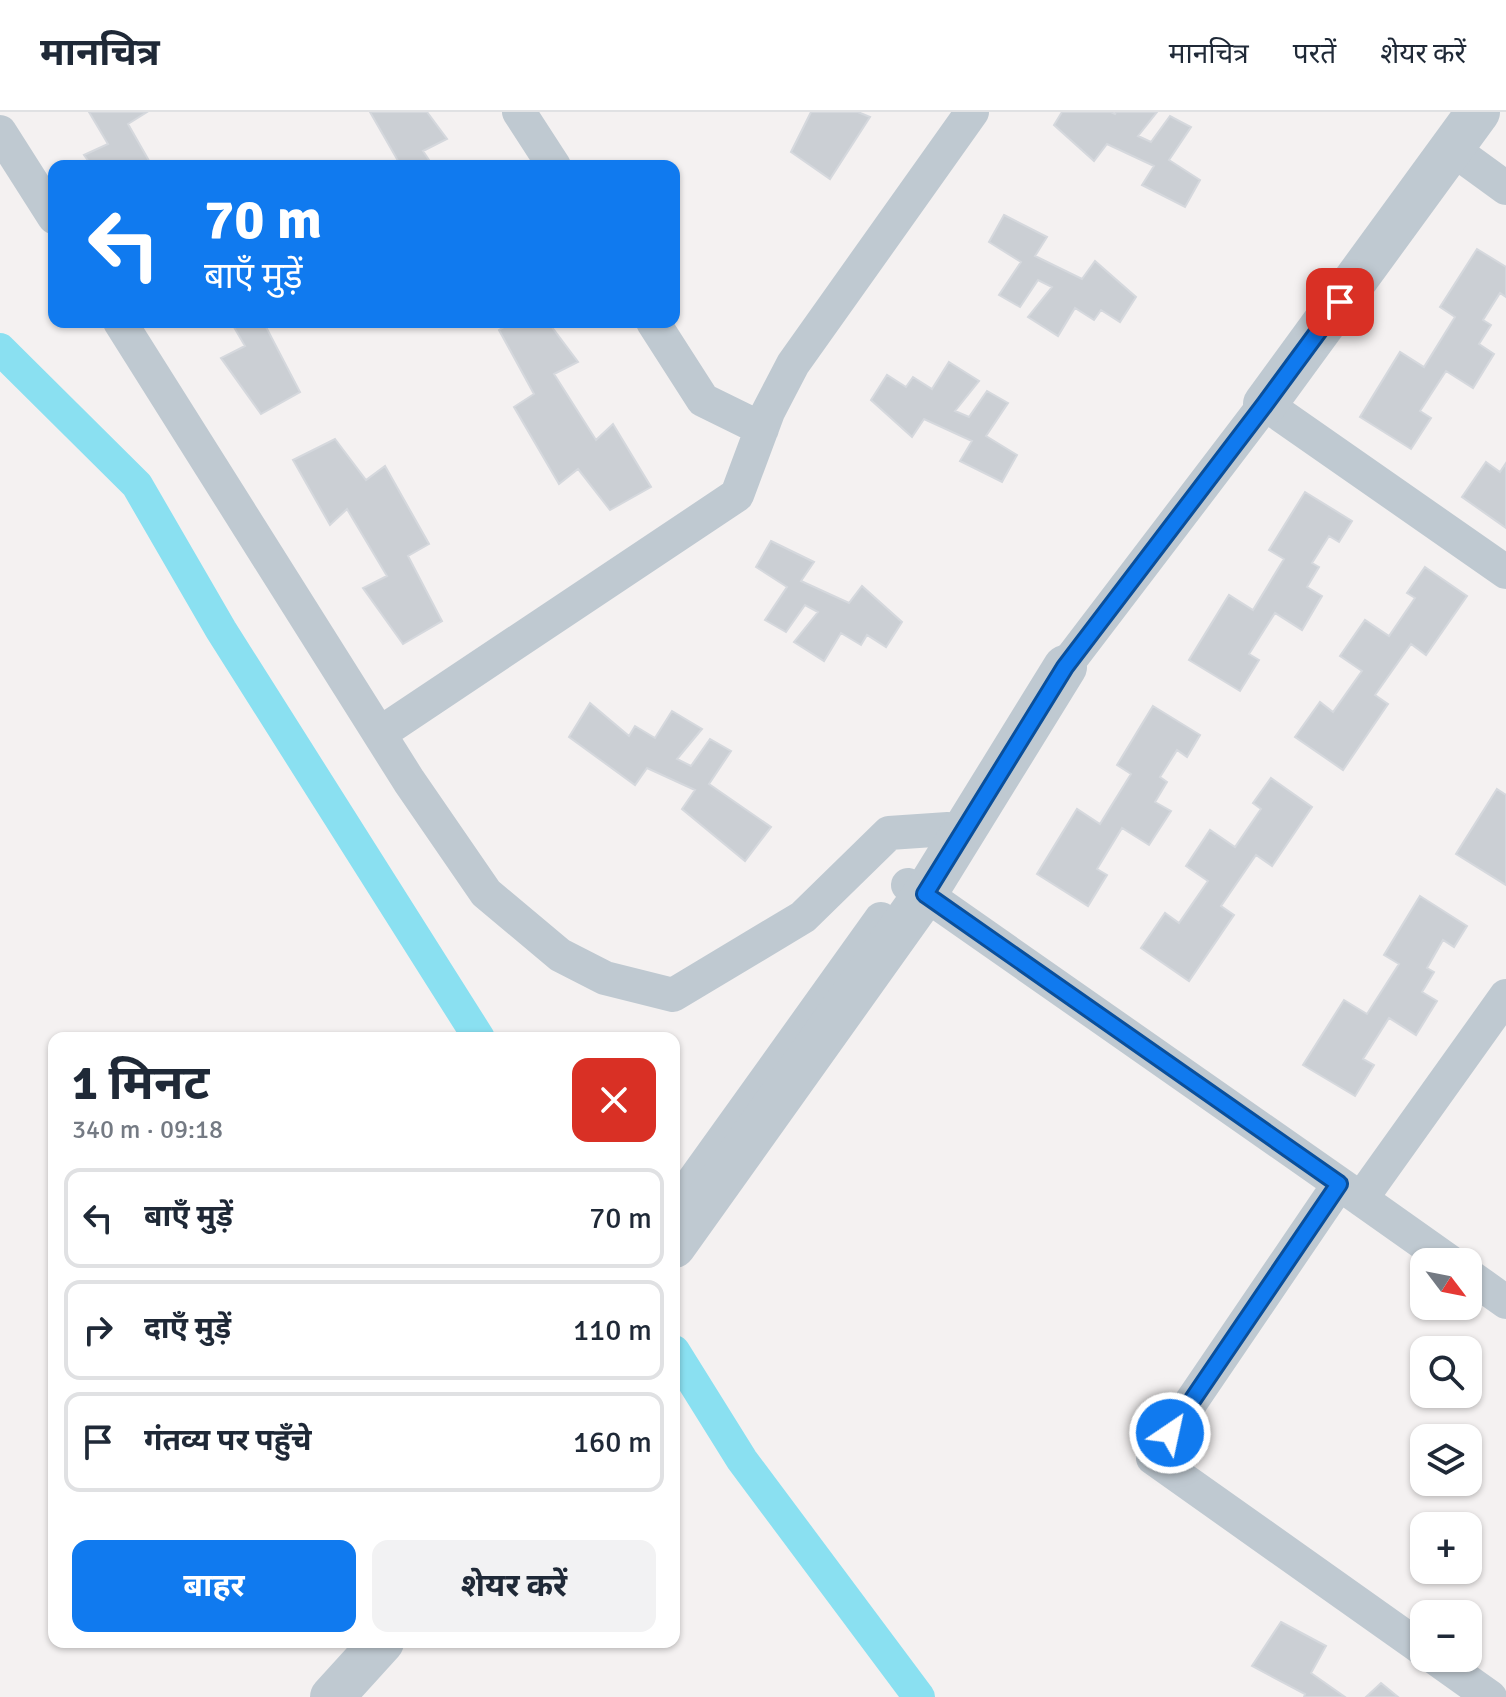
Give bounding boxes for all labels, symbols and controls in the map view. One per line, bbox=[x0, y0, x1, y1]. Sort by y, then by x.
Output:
text: मानचित्र bbox=[40, 29, 160, 76]
text: मानचित्र bbox=[1169, 37, 1249, 71]
text: परतें bbox=[1293, 37, 1336, 71]
text: शेयर करें bbox=[1380, 37, 1466, 71]
text: 70 m bbox=[204, 185, 322, 254]
icon: left bbox=[72, 192, 176, 296]
text: बाएँ मुड़ें bbox=[204, 254, 303, 299]
pin bbox=[1306, 268, 1374, 336]
icon: arrive bbox=[1318, 280, 1362, 324]
text: 1 मिनट bbox=[72, 1054, 209, 1113]
button: close bbox=[572, 1058, 656, 1142]
text: 340 m · 09:18 bbox=[72, 1114, 223, 1146]
icon: left bbox=[76, 1196, 120, 1240]
text: बाएँ मुड़ें bbox=[144, 1198, 233, 1235]
text: 70 m bbox=[589, 1200, 652, 1237]
north arrow bbox=[1410, 1248, 1482, 1320]
map controls bbox=[1410, 1248, 1482, 1672]
icon: right bbox=[76, 1308, 120, 1352]
text: दाएँ मुड़ें bbox=[144, 1310, 231, 1347]
text: 110 m bbox=[573, 1312, 652, 1349]
button: search bbox=[1410, 1336, 1482, 1408]
position arrow bbox=[1128, 1391, 1212, 1475]
icon: arrive bbox=[76, 1420, 120, 1464]
text: गंतव्य पर पहुँचे bbox=[144, 1422, 311, 1459]
text: 160 m bbox=[573, 1424, 652, 1461]
button: layers bbox=[1410, 1424, 1482, 1496]
button: + bbox=[1410, 1512, 1482, 1584]
button: बाहर bbox=[72, 1540, 356, 1632]
button: शेयर करें bbox=[372, 1540, 656, 1632]
button: − bbox=[1410, 1600, 1482, 1672]

